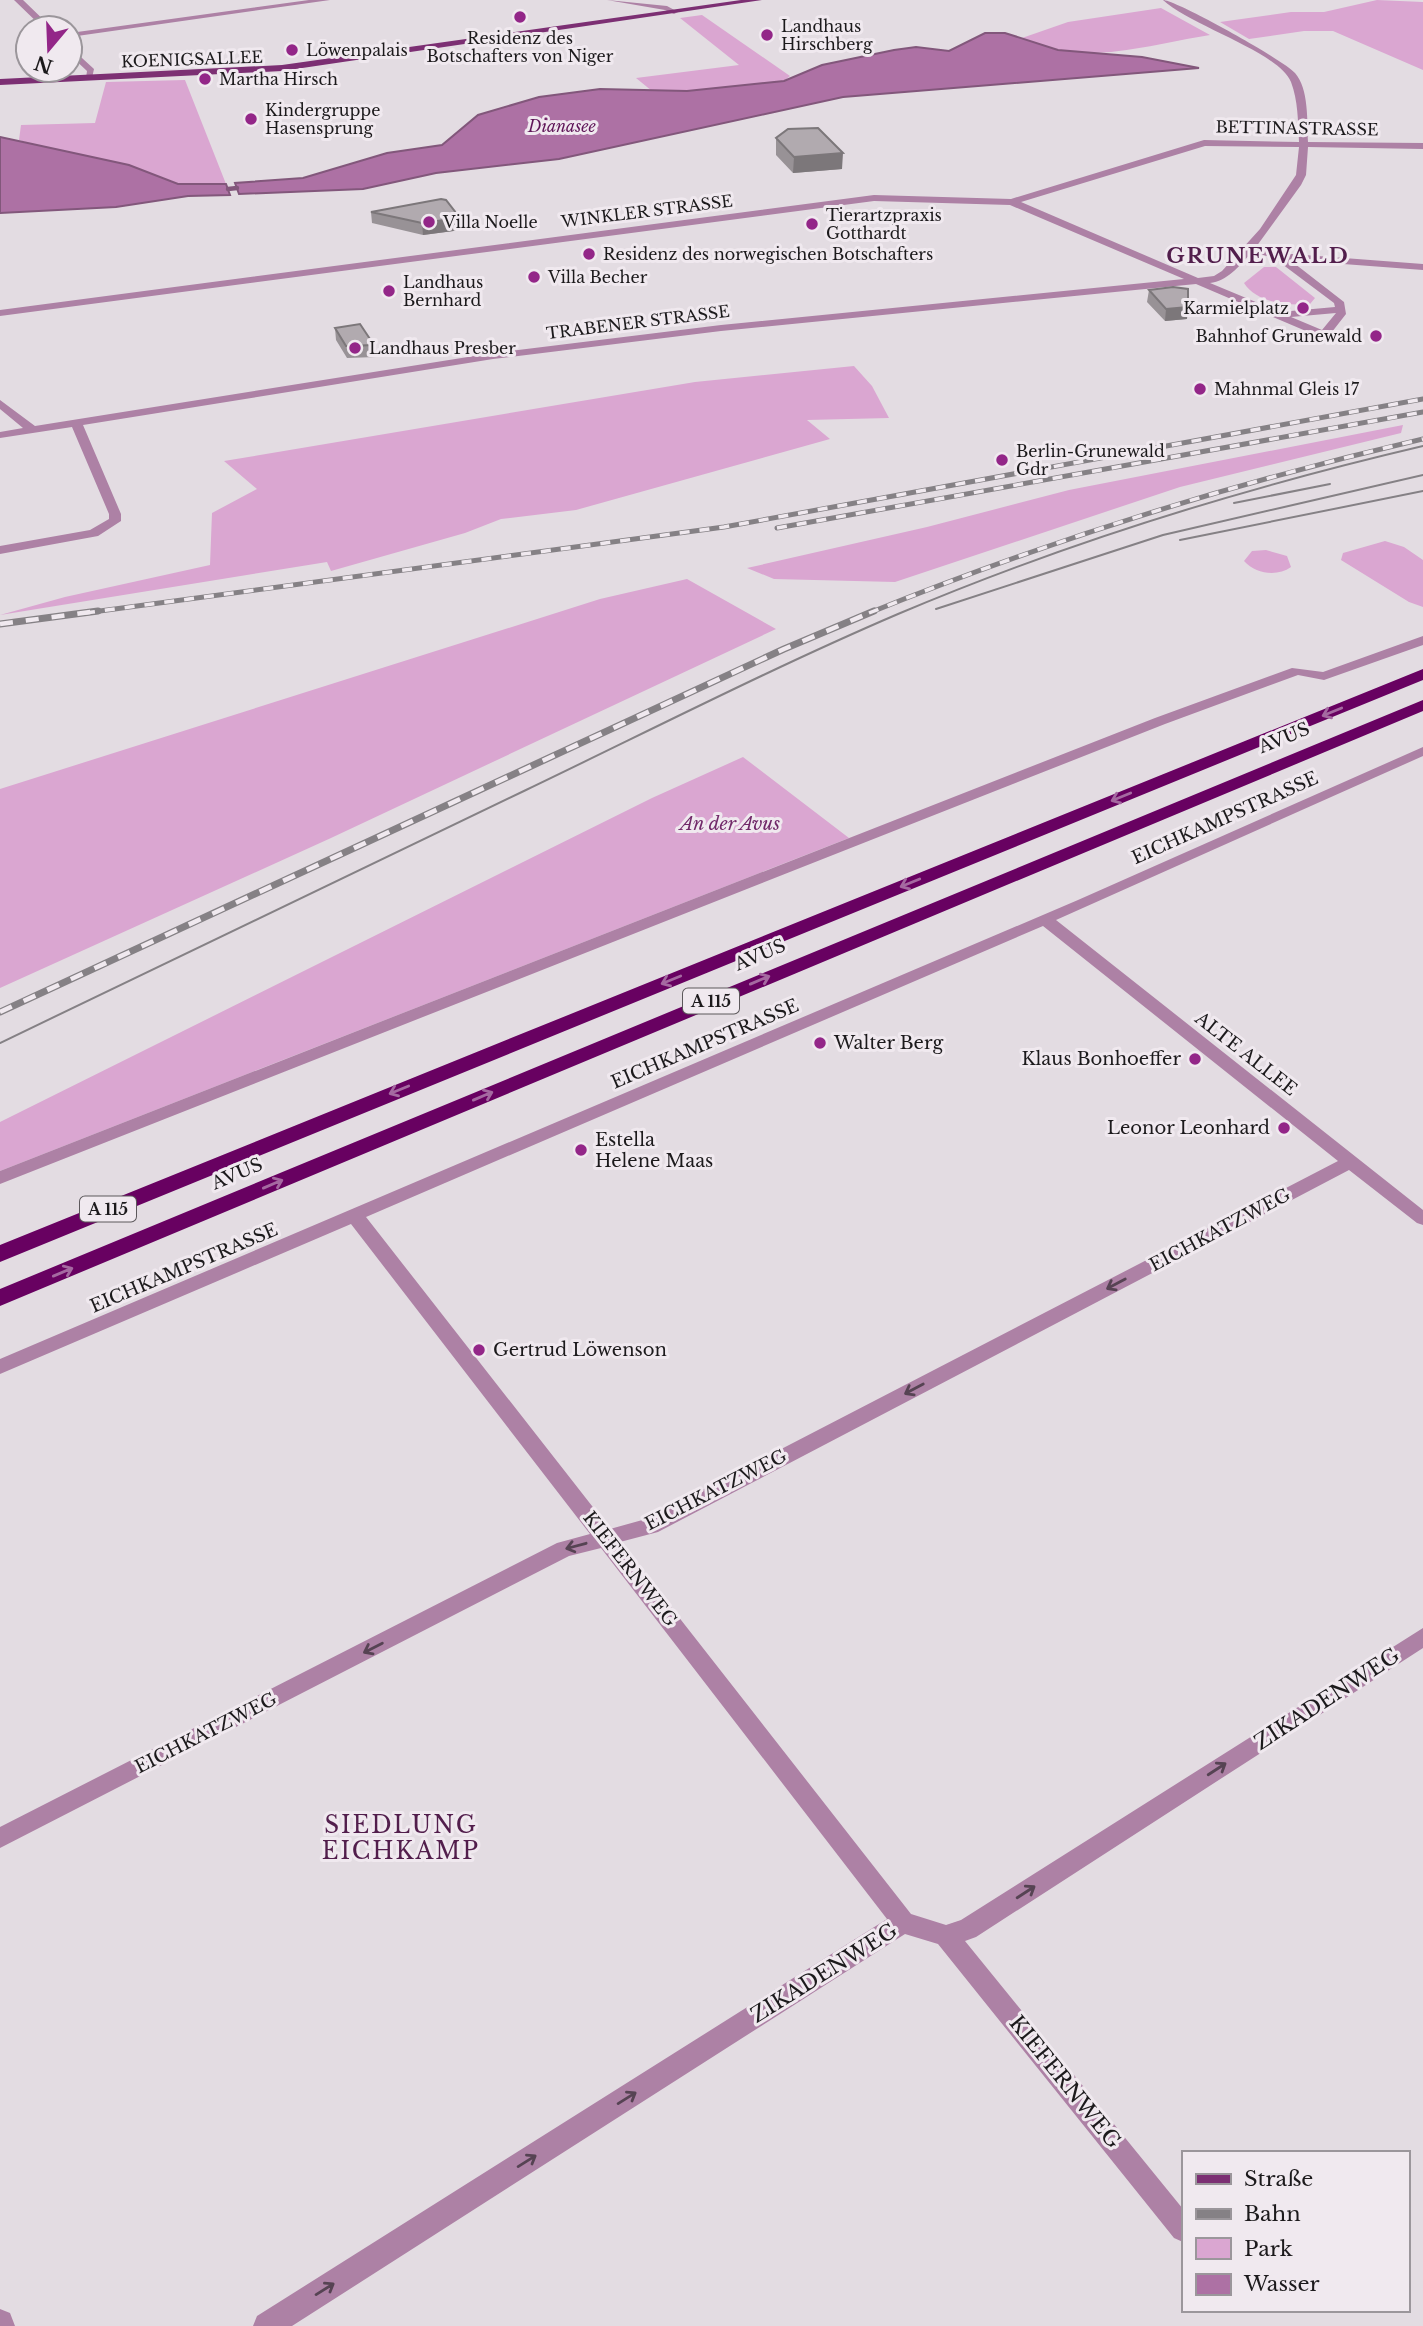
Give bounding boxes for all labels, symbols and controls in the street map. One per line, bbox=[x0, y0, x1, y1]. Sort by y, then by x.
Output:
marker: Residenz des Botschafters von Niger bbox=[512, 9, 528, 25]
north arrow bbox=[14, 14, 84, 84]
place label: Landhaus Hirschberg bbox=[781, 16, 873, 54]
marker: Landhaus Hirschberg bbox=[759, 27, 775, 43]
place label: Residenz des Botschafters von Niger bbox=[427, 28, 614, 66]
place label: Löwenpalais bbox=[306, 40, 408, 60]
marker: Löwenpalais bbox=[284, 42, 300, 58]
street label: KOENIGSALLEE bbox=[121, 47, 263, 71]
text: N bbox=[31, 51, 56, 78]
place label: Martha Hirsch bbox=[219, 69, 338, 89]
marker: Martha Hirsch bbox=[197, 71, 213, 87]
place label: Kindergruppe Hasensprung bbox=[265, 100, 380, 138]
marker: Kindergruppe Hasensprung bbox=[243, 111, 259, 127]
water label: Dianasee bbox=[527, 116, 597, 136]
street label: BETTINASTRASSE bbox=[1215, 117, 1379, 139]
street label: WINKLER STRASSE bbox=[559, 191, 734, 232]
place label: Tierartzpraxis Gotthardt bbox=[826, 205, 942, 243]
place label: Villa Noelle bbox=[442, 212, 538, 232]
marker: Villa Noelle bbox=[421, 214, 437, 230]
marker: Tierartzpraxis Gotthardt bbox=[804, 216, 820, 232]
district label: GRUNEWALD bbox=[1166, 243, 1350, 269]
place label: Residenz des norwegischen Botschafters bbox=[603, 244, 933, 264]
marker: Residenz des norwegischen Botschafters bbox=[581, 246, 597, 262]
place label: Villa Becher bbox=[547, 267, 648, 287]
marker: Villa Becher bbox=[526, 269, 542, 285]
place label: Landhaus Bernhard bbox=[403, 272, 483, 310]
marker: Landhaus Bernhard bbox=[381, 283, 397, 299]
place label: Karmielplatz bbox=[1183, 298, 1289, 318]
marker: Karmielplatz bbox=[1295, 300, 1311, 316]
street label: TRABENER STRASSE bbox=[545, 301, 731, 343]
place label: Bahnhof Grunewald bbox=[1196, 326, 1362, 346]
marker: Bahnhof Grunewald bbox=[1368, 328, 1384, 344]
place label: Landhaus Presber bbox=[369, 338, 516, 358]
marker: Landhaus Presber bbox=[347, 340, 363, 356]
place label: Mahnmal Gleis 17 bbox=[1214, 379, 1360, 399]
marker: Mahnmal Gleis 17 bbox=[1192, 381, 1208, 397]
place label: Berlin-Grunewald Gdr bbox=[1016, 441, 1165, 479]
marker: Berlin-Grunewald Gdr bbox=[994, 452, 1010, 468]
one-way arrow bbox=[1322, 706, 1343, 719]
street label: AVUS bbox=[1254, 718, 1313, 759]
street label: EICHKAMPSTRASSE bbox=[1128, 767, 1322, 869]
one-way arrow bbox=[1111, 792, 1132, 805]
park label: An der Avus bbox=[678, 813, 780, 835]
one-way arrow bbox=[900, 878, 922, 891]
street label: AVUS bbox=[730, 934, 789, 976]
one-way arrow bbox=[749, 973, 771, 986]
one-way arrow bbox=[661, 975, 682, 988]
road number: A 115 bbox=[683, 988, 739, 1014]
street label: EICHKAMPSTRASSE bbox=[608, 994, 802, 1094]
street label: ALTE ALLEE bbox=[1190, 1007, 1301, 1101]
place label: Walter Berg bbox=[833, 1032, 944, 1054]
marker: Walter Berg bbox=[812, 1035, 828, 1051]
place label: Klaus Bonhoeffer bbox=[1021, 1048, 1181, 1070]
marker: Klaus Bonhoeffer bbox=[1187, 1051, 1203, 1067]
one-way arrow bbox=[389, 1084, 411, 1097]
one-way arrow bbox=[471, 1089, 493, 1102]
place label: Leonor Leonhard bbox=[1107, 1117, 1270, 1139]
marker: Leonor Leonhard bbox=[1276, 1120, 1292, 1136]
place label: Estella Helene Maas bbox=[595, 1129, 713, 1172]
marker: Estella Helene Maas bbox=[573, 1142, 589, 1158]
street label: AVUS bbox=[207, 1153, 266, 1195]
one-way arrow bbox=[261, 1177, 283, 1190]
street label: EICHKATZWEG bbox=[1146, 1183, 1294, 1276]
road number: A 115 bbox=[80, 1196, 136, 1222]
street label: EICHKAMPSTRASSE bbox=[87, 1218, 281, 1318]
one-way arrow bbox=[52, 1265, 73, 1278]
one-way arrow bbox=[1106, 1277, 1127, 1291]
place label: Gertrud Löwenson bbox=[493, 1339, 667, 1361]
marker: Gertrud Löwenson bbox=[471, 1342, 487, 1358]
one-way arrow bbox=[904, 1382, 925, 1396]
street label: EICHKATZWEG bbox=[641, 1445, 791, 1535]
street label: KIEFERNWEG bbox=[578, 1507, 682, 1631]
one-way arrow bbox=[565, 1540, 588, 1553]
one-way arrow bbox=[363, 1641, 383, 1655]
street label: ZIKADENWEG bbox=[1249, 1642, 1405, 1756]
street label: EICHKATZWEG bbox=[131, 1688, 281, 1778]
one-way arrow bbox=[1207, 1762, 1227, 1776]
district label: SIEDLUNG EICHKAMP bbox=[322, 1811, 480, 1865]
one-way arrow bbox=[1015, 1885, 1035, 1899]
street label: ZIKADENWEG bbox=[746, 1917, 902, 2029]
street label: KIEFERNWEG bbox=[1003, 2010, 1127, 2154]
one-way arrow bbox=[617, 2090, 636, 2105]
legend bbox=[1182, 2151, 1409, 2312]
one-way arrow bbox=[517, 2154, 536, 2169]
text: Straße bbox=[1244, 2166, 1313, 2192]
text: Bahn bbox=[1244, 2201, 1301, 2227]
text: Park bbox=[1244, 2236, 1293, 2262]
text: Wasser bbox=[1243, 2271, 1320, 2297]
one-way arrow bbox=[315, 2282, 334, 2297]

